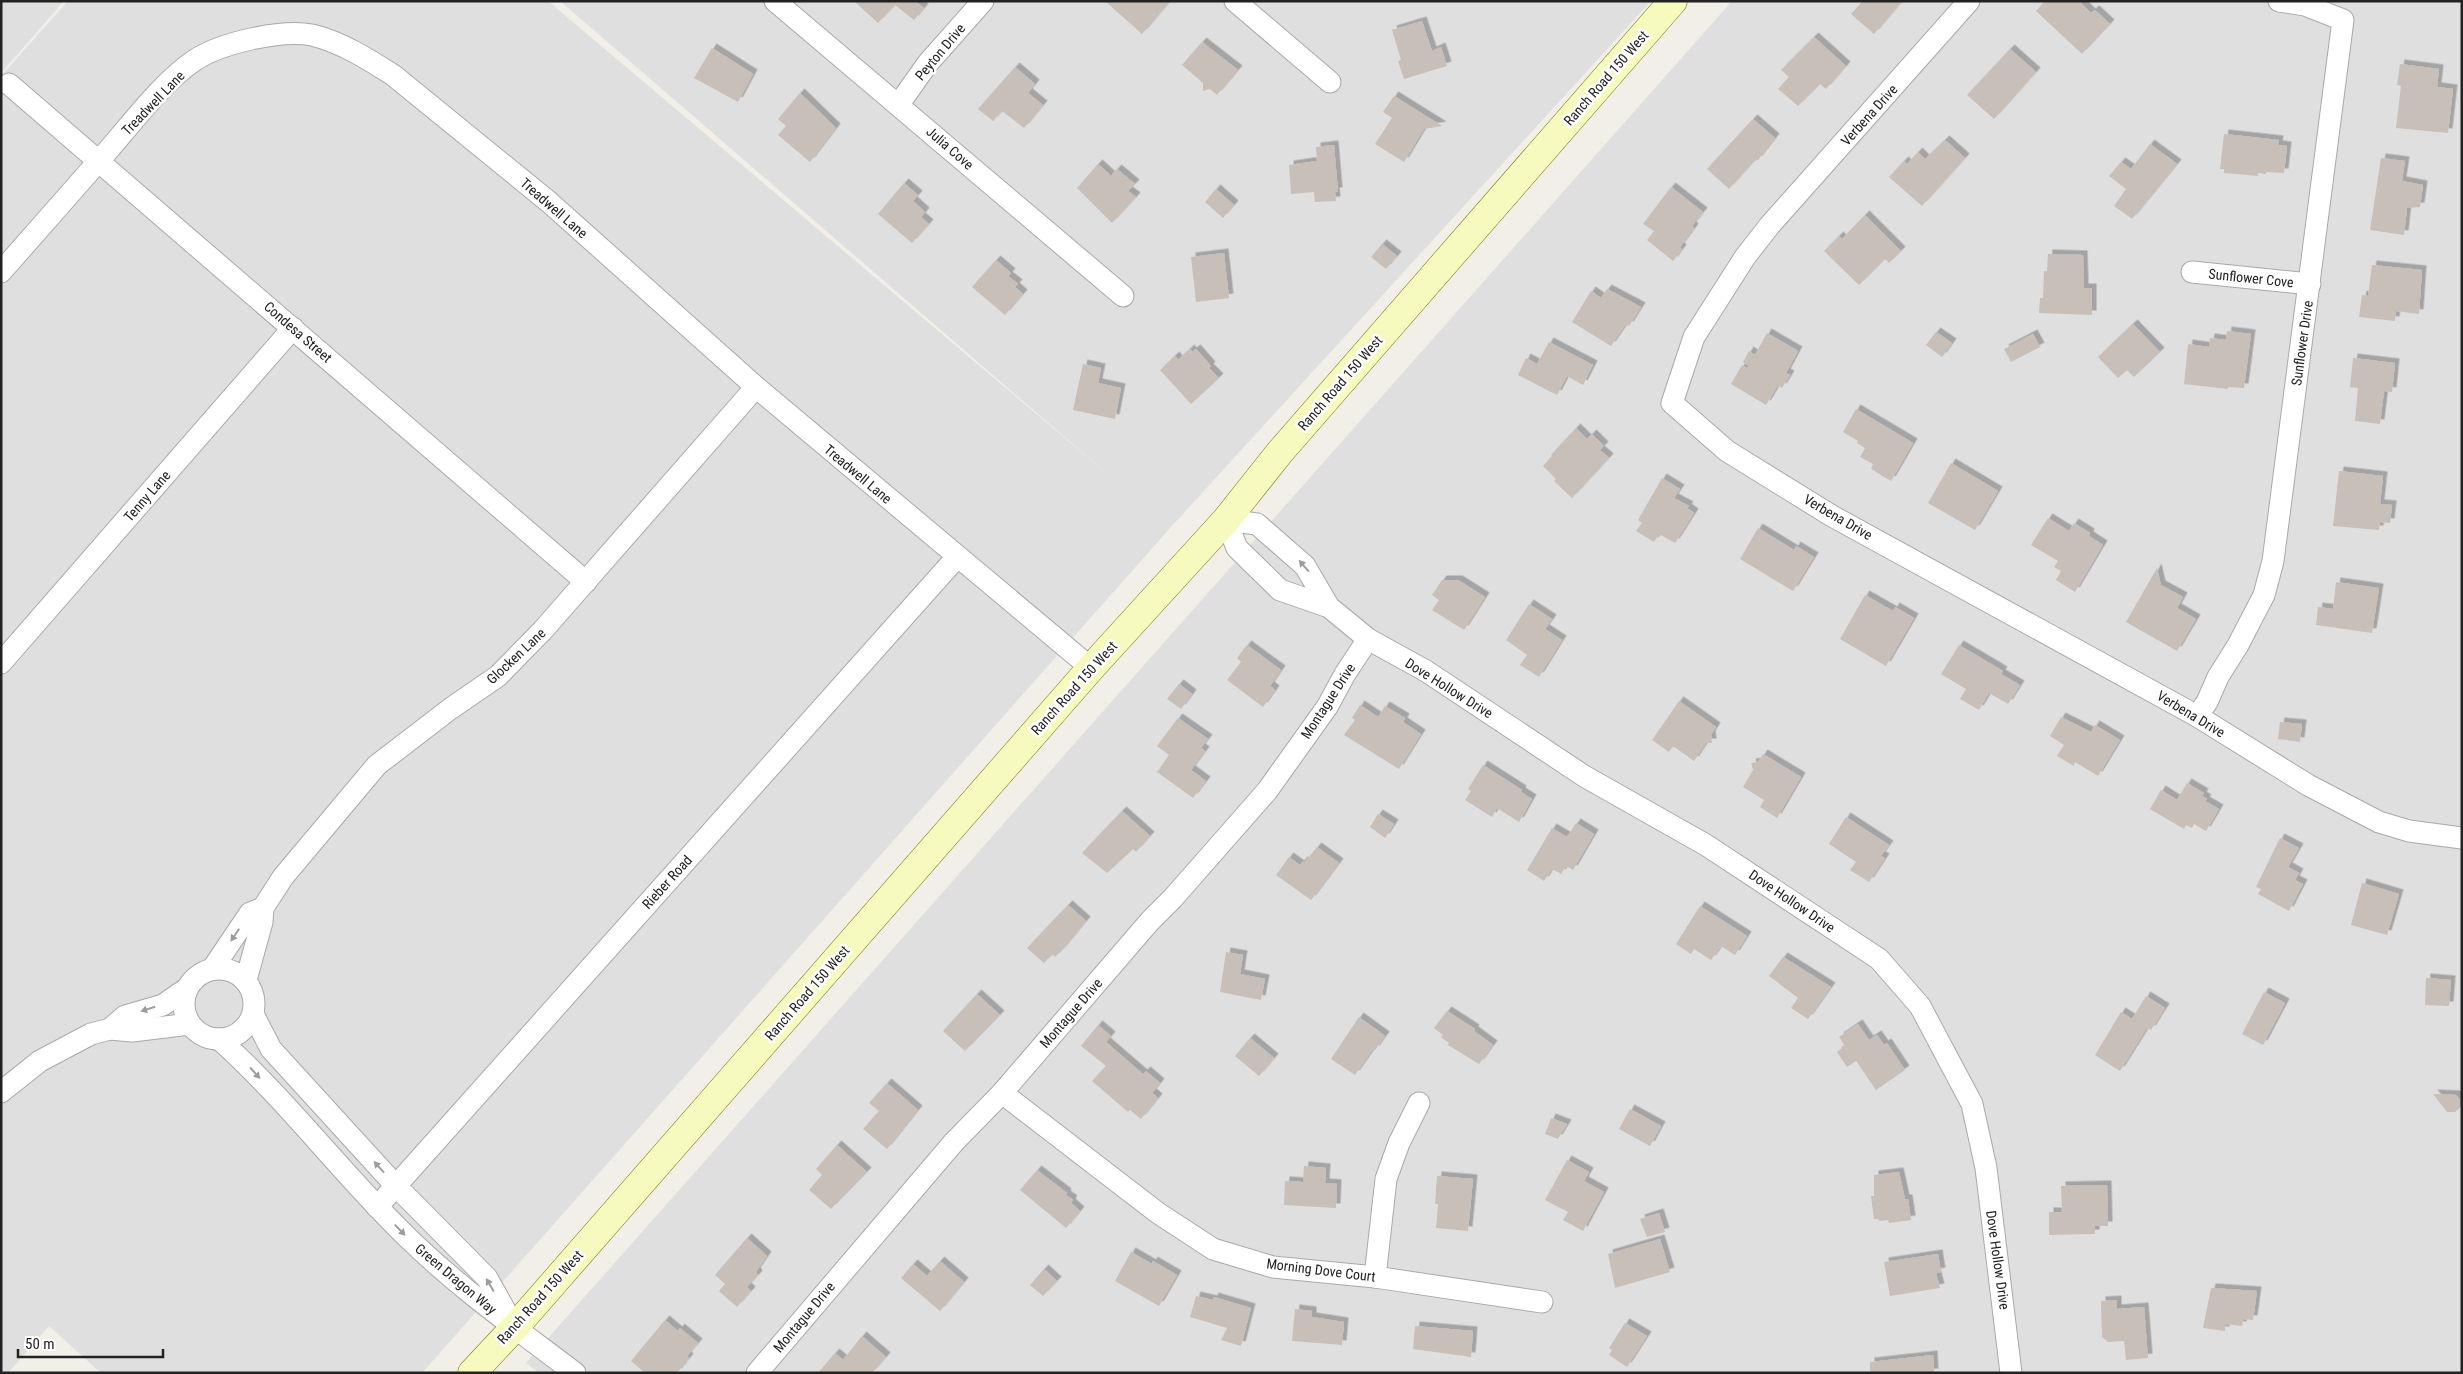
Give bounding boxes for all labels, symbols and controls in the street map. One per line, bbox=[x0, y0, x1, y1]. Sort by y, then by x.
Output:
street label: Peyton Drive bbox=[912, 20, 969, 84]
street label: Ranch Road 150 West bbox=[1561, 27, 1651, 129]
street label: Treadwell Lane bbox=[118, 67, 188, 138]
street label: Verbena Drive bbox=[1837, 81, 1901, 149]
street label: Julia Cove bbox=[923, 123, 977, 173]
street label: Treadwell Lane bbox=[517, 175, 591, 242]
street label: Sunflower Cove bbox=[2208, 266, 2295, 290]
street label: Condesa Street bbox=[261, 298, 335, 366]
street label: Sunflower Drive bbox=[2288, 299, 2316, 387]
street label: Ranch Road 150 West bbox=[1295, 332, 1385, 434]
street label: Treadwell Lane bbox=[821, 441, 895, 507]
street label: Tenny Lane bbox=[120, 467, 174, 525]
street label: Verbena Drive bbox=[1801, 491, 1875, 543]
one-way arrow bbox=[1298, 560, 1309, 573]
street label: Glocken Lane bbox=[483, 624, 549, 687]
street label: Ranch Road 150 West bbox=[1028, 638, 1120, 738]
street label: Dove Hollow Drive bbox=[1402, 655, 1496, 722]
street label: Montague Drive bbox=[1298, 660, 1359, 742]
street label: Verbena Drive bbox=[2154, 687, 2228, 741]
street label: Rieber Road bbox=[639, 852, 695, 912]
street label: Dove Hollow Drive bbox=[1746, 866, 1838, 936]
one-way arrow bbox=[231, 928, 240, 941]
street label: Ranch Road 150 West bbox=[762, 942, 852, 1044]
street label: Montague Drive bbox=[1037, 975, 1106, 1051]
one-way arrow bbox=[140, 1006, 155, 1014]
one-way arrow bbox=[249, 1066, 260, 1079]
one-way arrow bbox=[373, 1162, 385, 1174]
street label: Dove Hollow Drive bbox=[1983, 1209, 2013, 1311]
one-way arrow bbox=[394, 1224, 406, 1236]
street label: Green Dragon Way bbox=[412, 1240, 500, 1318]
street label: Ranch Road 150 West bbox=[494, 1247, 586, 1347]
street label: Morning Dove Court bbox=[1266, 1255, 1376, 1285]
street label: Montague Drive bbox=[770, 1278, 838, 1355]
one-way arrow bbox=[486, 1279, 495, 1292]
scale bar bbox=[18, 1326, 162, 1358]
text: 50 m bbox=[25, 1335, 55, 1353]

